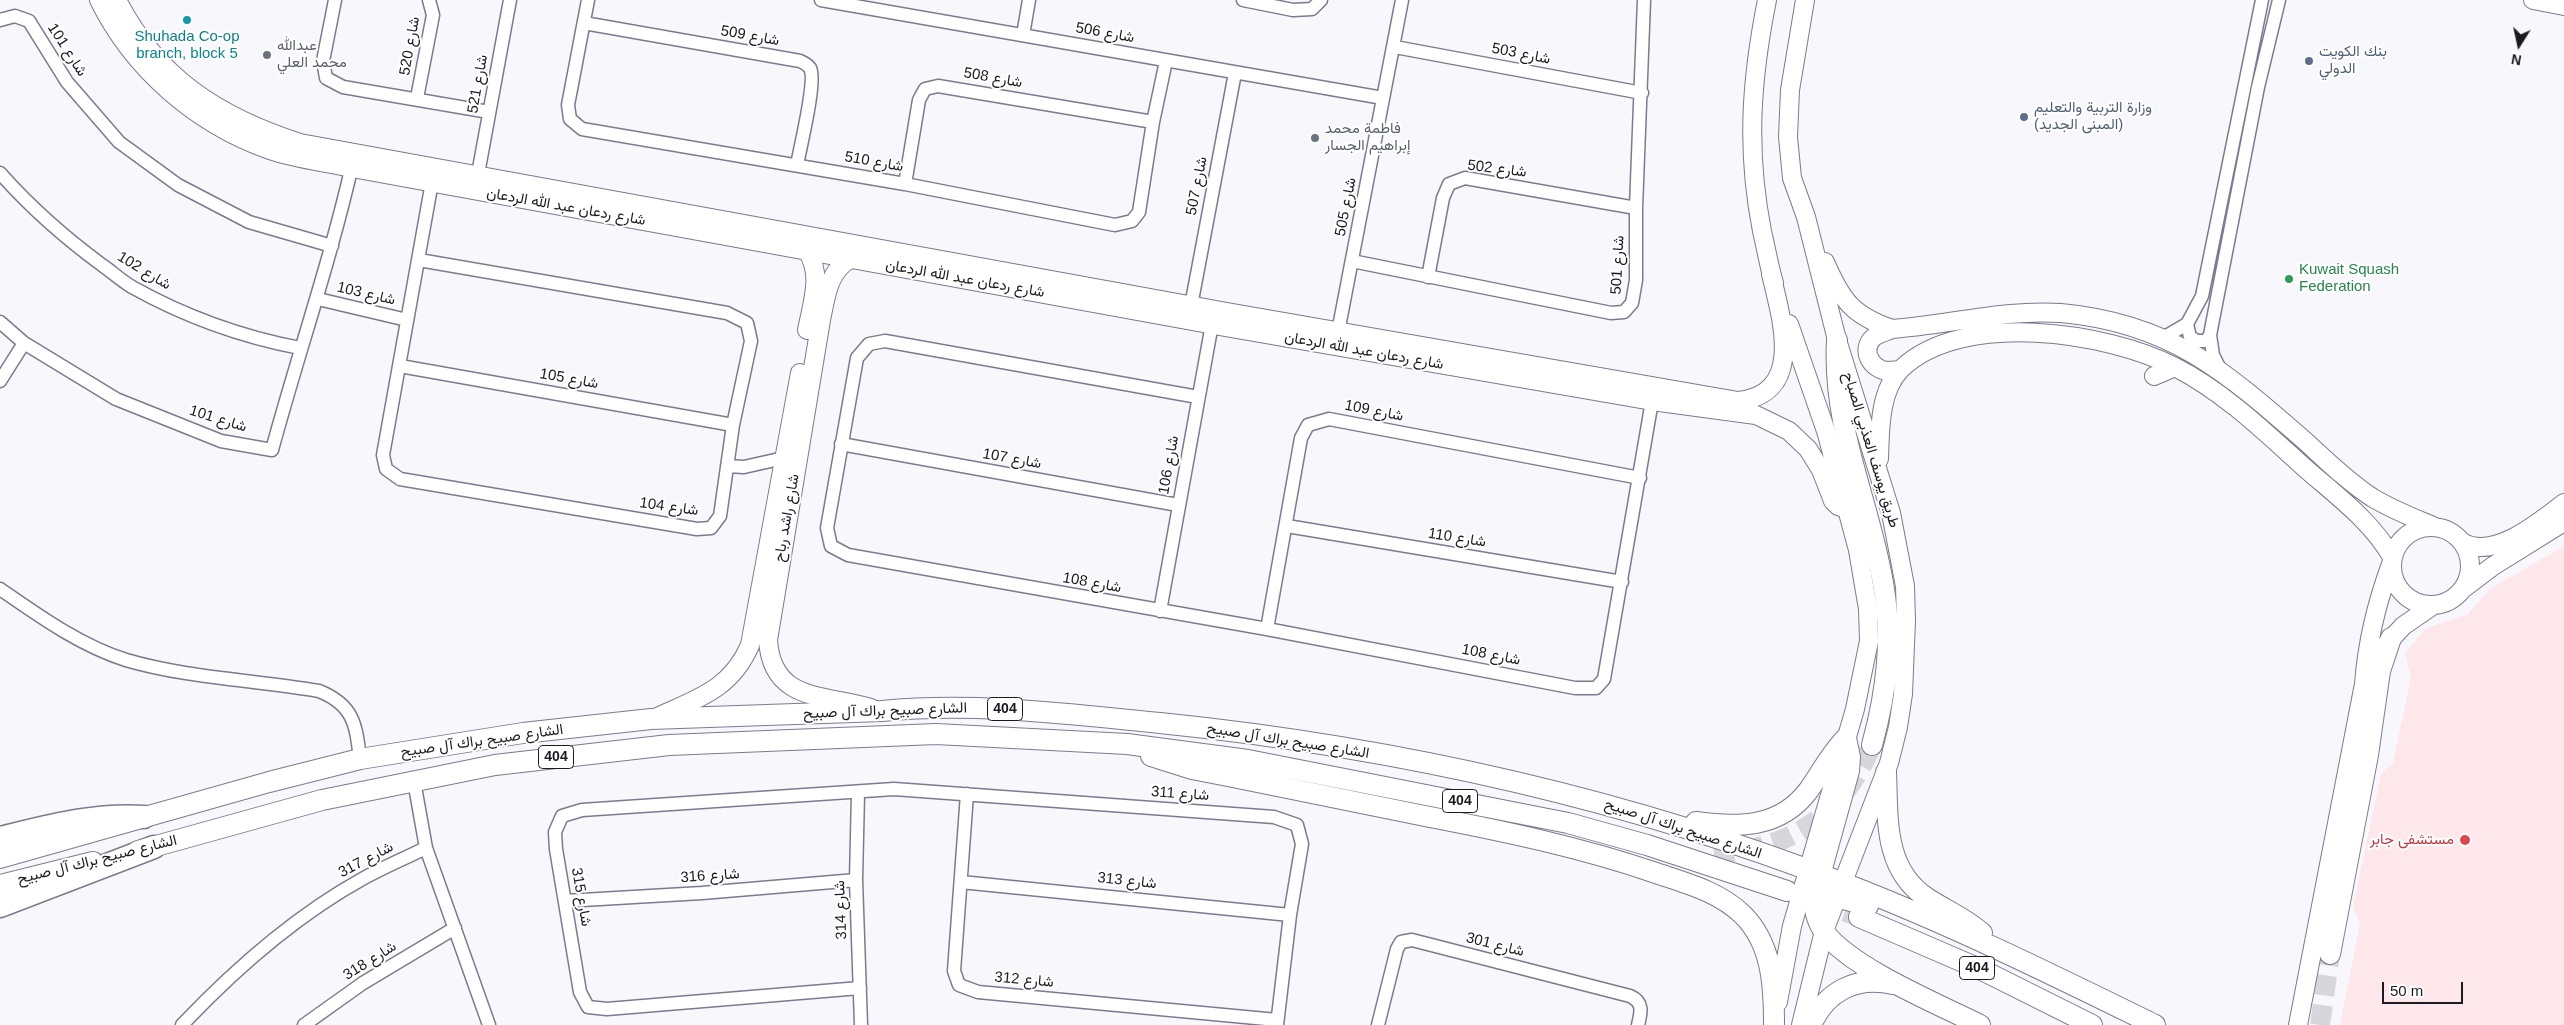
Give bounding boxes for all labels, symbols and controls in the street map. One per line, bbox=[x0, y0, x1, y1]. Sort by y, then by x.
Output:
marker: Shuhada Co-op branch, block 5 bbox=[181, 14, 193, 26]
street label: شارع 520 bbox=[396, 15, 424, 77]
street label: شارع 506 bbox=[1074, 19, 1136, 47]
street label: شارع 101 bbox=[43, 20, 91, 80]
north arrow bbox=[2494, 20, 2544, 70]
street label: شارع 509 bbox=[719, 22, 781, 50]
place label: Shuhada Co-op branch, block 5 bbox=[134, 28, 240, 63]
place label: عبدالله محمد العلي bbox=[277, 37, 347, 72]
street label: شارع 503 bbox=[1490, 40, 1552, 68]
place label: بنك الكويت الدولي bbox=[2319, 43, 2387, 78]
marker: عبدالله محمد العلي bbox=[261, 49, 273, 61]
text: N bbox=[2510, 51, 2523, 69]
street label: شارع 521 bbox=[464, 53, 492, 115]
marker: بنك الكويت الدولي bbox=[2303, 55, 2315, 67]
street label: شارع 508 bbox=[962, 64, 1024, 92]
place label: وزارة التربية والتعليم (المبنى الجديد) bbox=[2034, 99, 2152, 134]
marker: وزارة التربية والتعليم (المبنى الجديد) bbox=[2018, 111, 2030, 123]
place label: فاطمة محمد إبراهيم الجسار bbox=[1325, 120, 1410, 155]
marker: فاطمة محمد إبراهيم الجسار bbox=[1309, 132, 1321, 144]
street label: شارع 510 bbox=[843, 148, 905, 176]
street label: شارع 507 bbox=[1183, 155, 1211, 217]
street label: شارع 502 bbox=[1466, 156, 1528, 182]
street label: شارع 505 bbox=[1332, 176, 1360, 238]
street label: شارع ردعان عبد الله الردعان bbox=[485, 184, 647, 230]
street label: شارع 501 bbox=[1607, 235, 1629, 295]
street label: شارع 102 bbox=[114, 248, 174, 294]
street label: شارع ردعان عبد الله الردعان bbox=[884, 256, 1046, 302]
place label: Kuwait Squash Federation bbox=[2299, 261, 2399, 296]
marker: Kuwait Squash Federation bbox=[2283, 273, 2295, 285]
street label: شارع 103 bbox=[335, 279, 397, 309]
street label: شارع ردعان عبد الله الردعان bbox=[1283, 328, 1445, 374]
street label: شارع 105 bbox=[538, 365, 600, 393]
street label: طريق يوسف العذبي الصباح bbox=[1839, 370, 1903, 530]
street label: شارع 109 bbox=[1343, 397, 1405, 425]
street label: شارع 101 bbox=[187, 402, 249, 436]
street label: شارع 106 bbox=[1155, 434, 1183, 496]
street label: شارع 107 bbox=[981, 445, 1043, 473]
street label: شارع راشد رباح bbox=[770, 473, 804, 563]
street label: شارع 104 bbox=[638, 494, 700, 520]
street label: شارع 110 bbox=[1427, 525, 1487, 551]
street label: شارع 108 bbox=[1061, 569, 1123, 597]
street label: شارع 108 bbox=[1460, 641, 1522, 669]
road number: 404 bbox=[988, 698, 1022, 721]
street label: الشارع صبيح براك آل صبيح bbox=[803, 699, 967, 723]
street label: الشارع صبيح براك آل صبيح bbox=[1206, 719, 1370, 763]
street label: الشارع صبيح براك آل صبيح bbox=[400, 721, 564, 761]
road number: 404 bbox=[538, 746, 574, 769]
street label: شارع 311 bbox=[1150, 783, 1210, 805]
road number: 404 bbox=[1442, 789, 1478, 812]
street label: الشارع صبيح براك آل صبيح bbox=[1602, 795, 1764, 863]
street label: الشارع صبيح براك آل صبيح bbox=[15, 831, 179, 889]
place label: مستشفى جابر bbox=[2370, 831, 2454, 849]
marker: مستشفى جابر bbox=[2458, 833, 2472, 847]
street label: شارع 317 bbox=[336, 838, 396, 882]
street label: شارع 316 bbox=[680, 865, 740, 887]
street label: شارع 315 bbox=[567, 866, 595, 928]
street label: شارع 313 bbox=[1097, 869, 1157, 893]
street label: شارع 314 bbox=[831, 880, 851, 940]
street label: شارع 301 bbox=[1464, 929, 1526, 961]
street label: شارع 318 bbox=[340, 938, 400, 984]
road number: 404 bbox=[1960, 956, 1994, 980]
street label: شارع 312 bbox=[994, 968, 1054, 992]
scale bar bbox=[2384, 972, 2465, 1004]
text: 50 m bbox=[2390, 982, 2423, 999]

